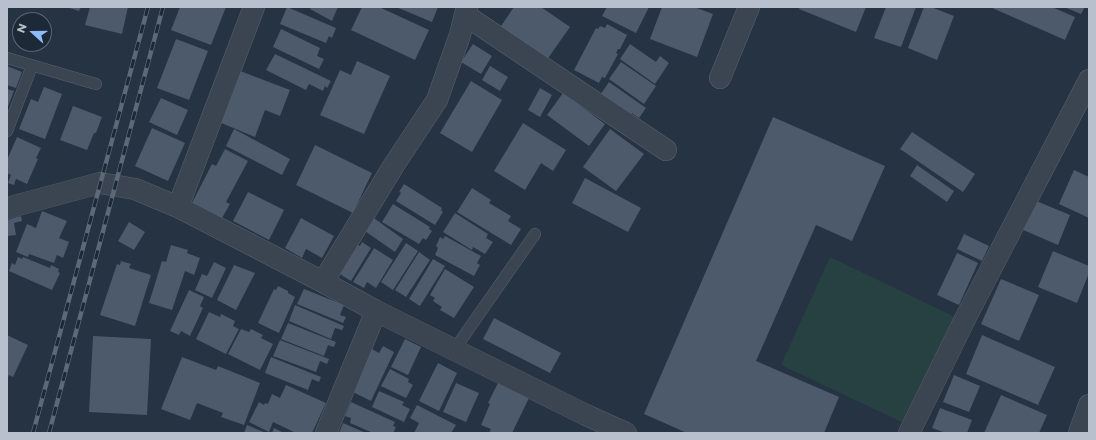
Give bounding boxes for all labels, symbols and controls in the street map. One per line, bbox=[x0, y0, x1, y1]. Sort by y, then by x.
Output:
north arrow bbox=[12, 12, 52, 52]
text: N bbox=[14, 21, 30, 35]

